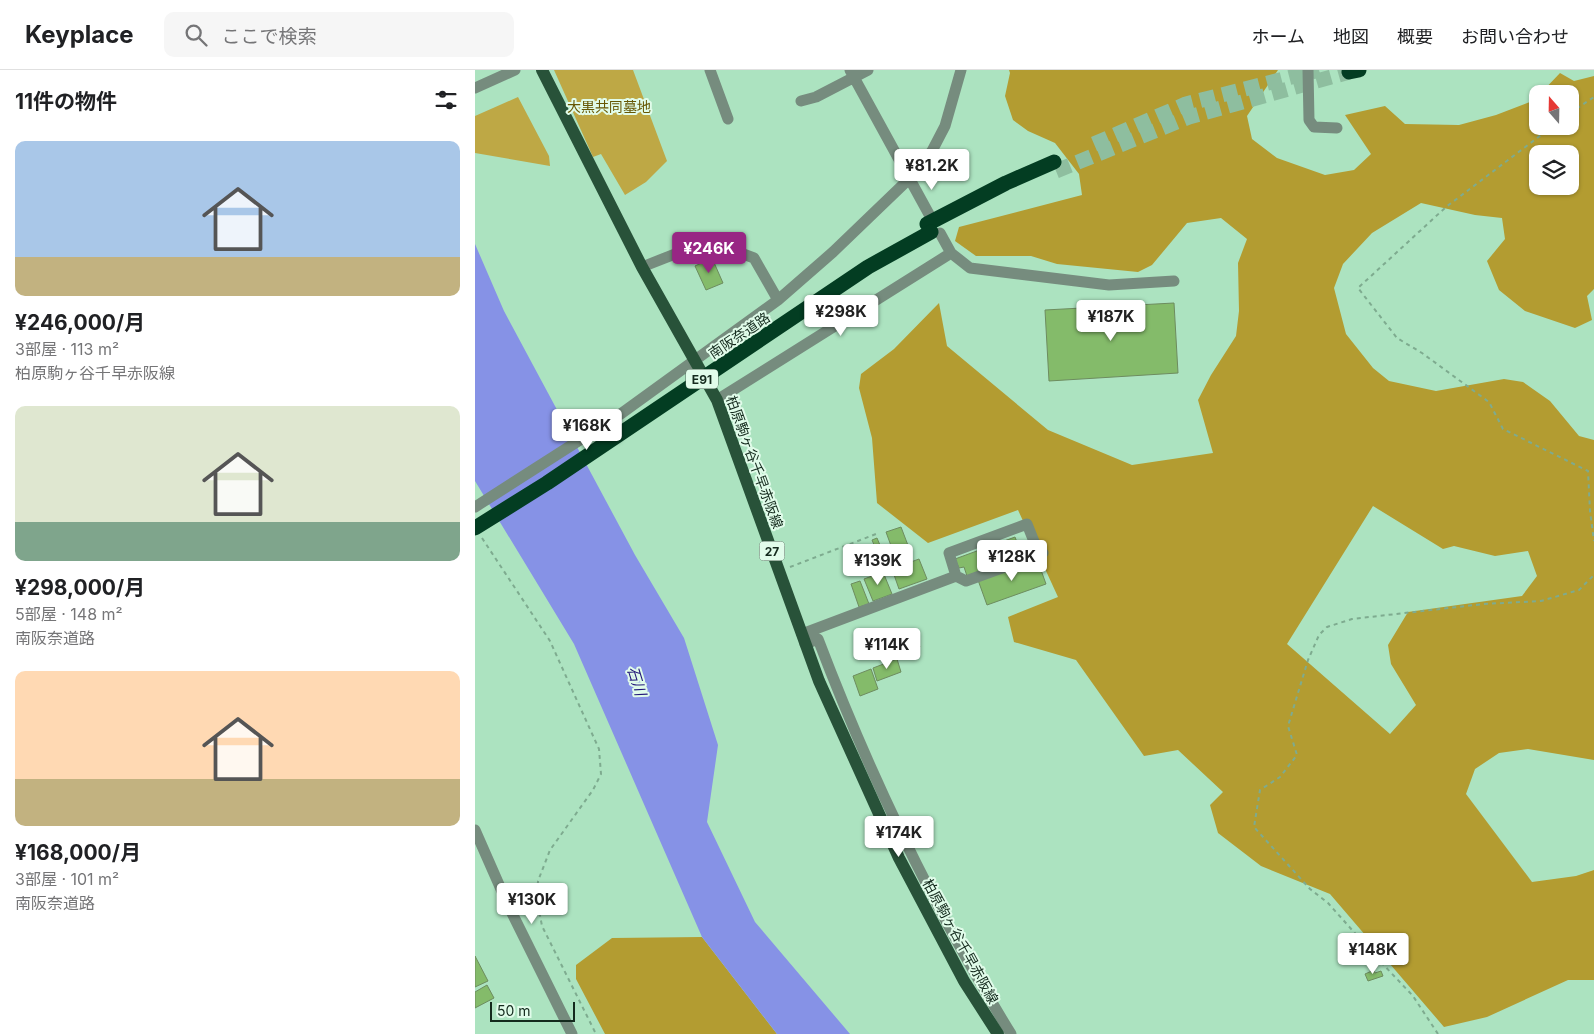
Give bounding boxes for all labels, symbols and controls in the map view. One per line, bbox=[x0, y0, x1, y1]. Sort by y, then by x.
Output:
search box bbox=[164, 12, 514, 57]
text: Keyplace bbox=[25, 20, 134, 49]
icon: search bbox=[182, 21, 210, 49]
text: ここで検索 bbox=[222, 25, 317, 48]
text: ホーム bbox=[1252, 26, 1305, 47]
text: 地図 bbox=[1333, 26, 1369, 47]
text: 概要 bbox=[1397, 26, 1433, 47]
text: お問い合わせ bbox=[1461, 26, 1569, 47]
north arrow bbox=[1529, 85, 1579, 135]
map controls bbox=[1529, 85, 1579, 195]
icon: filters bbox=[432, 86, 460, 114]
text: 11件の物件 bbox=[15, 89, 117, 114]
park label: 大黒共同墓地 bbox=[567, 98, 651, 115]
button: layers bbox=[1529, 145, 1579, 195]
pin: ¥81.2K bbox=[891, 148, 973, 191]
text: ¥81.2K bbox=[905, 155, 959, 175]
icon: home bbox=[193, 174, 283, 264]
pin: ¥246K bbox=[674, 232, 744, 274]
text: ¥246K bbox=[683, 238, 735, 258]
pin: ¥298K bbox=[806, 294, 876, 337]
pin: ¥187K bbox=[1076, 300, 1146, 342]
text: ¥298K bbox=[815, 301, 867, 321]
text: ¥187K bbox=[1087, 306, 1135, 326]
street label: 南阪奈道路 bbox=[705, 308, 773, 362]
text: ¥246,000/月 bbox=[15, 310, 145, 335]
text: 3部屋 · 113 m² bbox=[15, 339, 119, 359]
text: 柏原駒ヶ谷千早赤阪線 bbox=[15, 363, 175, 383]
road number: E91 bbox=[686, 370, 718, 388]
street label: 柏原駒ヶ谷千早赤阪線 bbox=[723, 393, 787, 531]
pin: ¥168K bbox=[552, 408, 622, 451]
text: ¥168K bbox=[563, 415, 611, 435]
icon: home bbox=[193, 439, 283, 529]
pin: ¥128K bbox=[977, 540, 1047, 582]
road number: 27 bbox=[759, 542, 785, 561]
pin: ¥139K bbox=[843, 544, 913, 586]
text: ¥128K bbox=[988, 546, 1036, 566]
text: ¥139K bbox=[854, 550, 902, 570]
text: ¥298,000/月 bbox=[15, 575, 145, 600]
text: 5部屋 · 148 m² bbox=[15, 604, 123, 624]
text: 南阪奈道路 bbox=[15, 628, 95, 648]
pin: ¥114K bbox=[852, 628, 922, 670]
text: ¥114K bbox=[864, 634, 910, 654]
water label: 石川 bbox=[624, 664, 651, 700]
icon: home bbox=[193, 704, 283, 794]
pin: ¥174K bbox=[864, 816, 934, 858]
text: ¥174K bbox=[876, 822, 922, 842]
text: ¥168,000/月 bbox=[15, 840, 141, 865]
text: 3部屋 · 101 m² bbox=[15, 869, 119, 889]
street label: 柏原駒ヶ谷千早赤阪線 bbox=[920, 876, 1002, 1006]
pin: ¥130K bbox=[497, 882, 567, 925]
text: ¥130K bbox=[508, 889, 556, 909]
text: 南阪奈道路 bbox=[15, 893, 95, 913]
pin: ¥148K bbox=[1338, 932, 1408, 975]
text: ¥148K bbox=[1349, 939, 1397, 959]
scale bar bbox=[490, 999, 575, 1022]
text: 50 m bbox=[497, 1002, 531, 1019]

